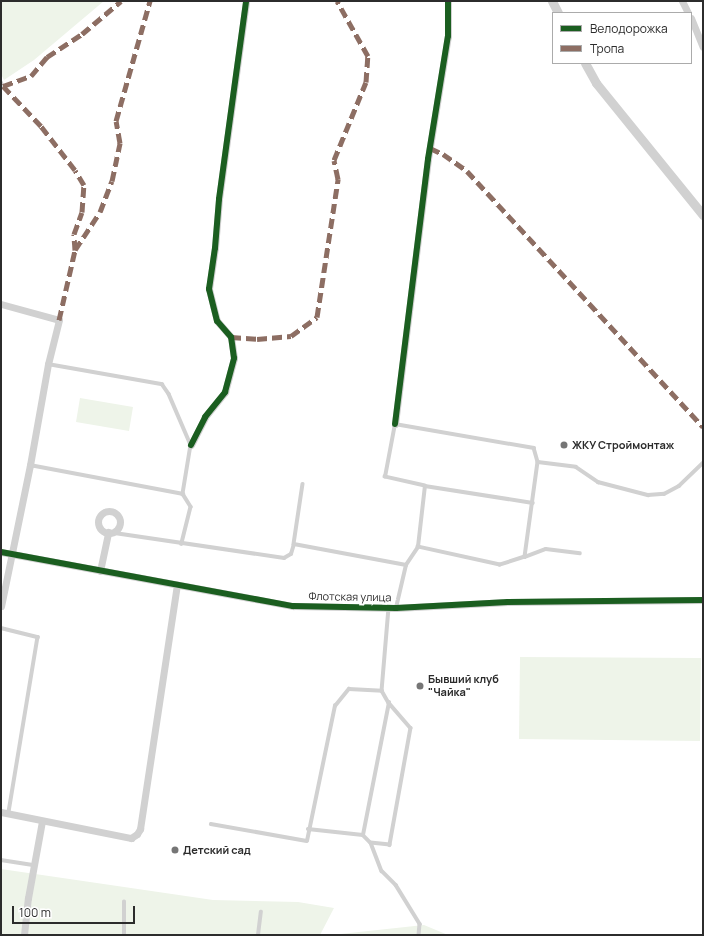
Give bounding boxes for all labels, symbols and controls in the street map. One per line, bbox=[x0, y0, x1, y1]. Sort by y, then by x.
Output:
legend bbox=[552, 12, 692, 64]
text: Велодорожка bbox=[590, 20, 668, 37]
text: Тропа bbox=[590, 40, 624, 57]
place label: ЖКУ Строймонтаж bbox=[572, 438, 675, 452]
marker: ЖКУ Строймонтаж bbox=[559, 440, 569, 450]
street label: Флотская улица bbox=[308, 590, 392, 604]
place label: Бывший клуб "Чайка" bbox=[428, 673, 499, 699]
marker: Бывший клуб "Чайка" bbox=[415, 681, 425, 691]
place label: Детский сад bbox=[183, 843, 251, 857]
marker: Детский сад bbox=[170, 845, 180, 855]
scale bar bbox=[14, 898, 137, 924]
text: 100 m bbox=[19, 904, 51, 921]

